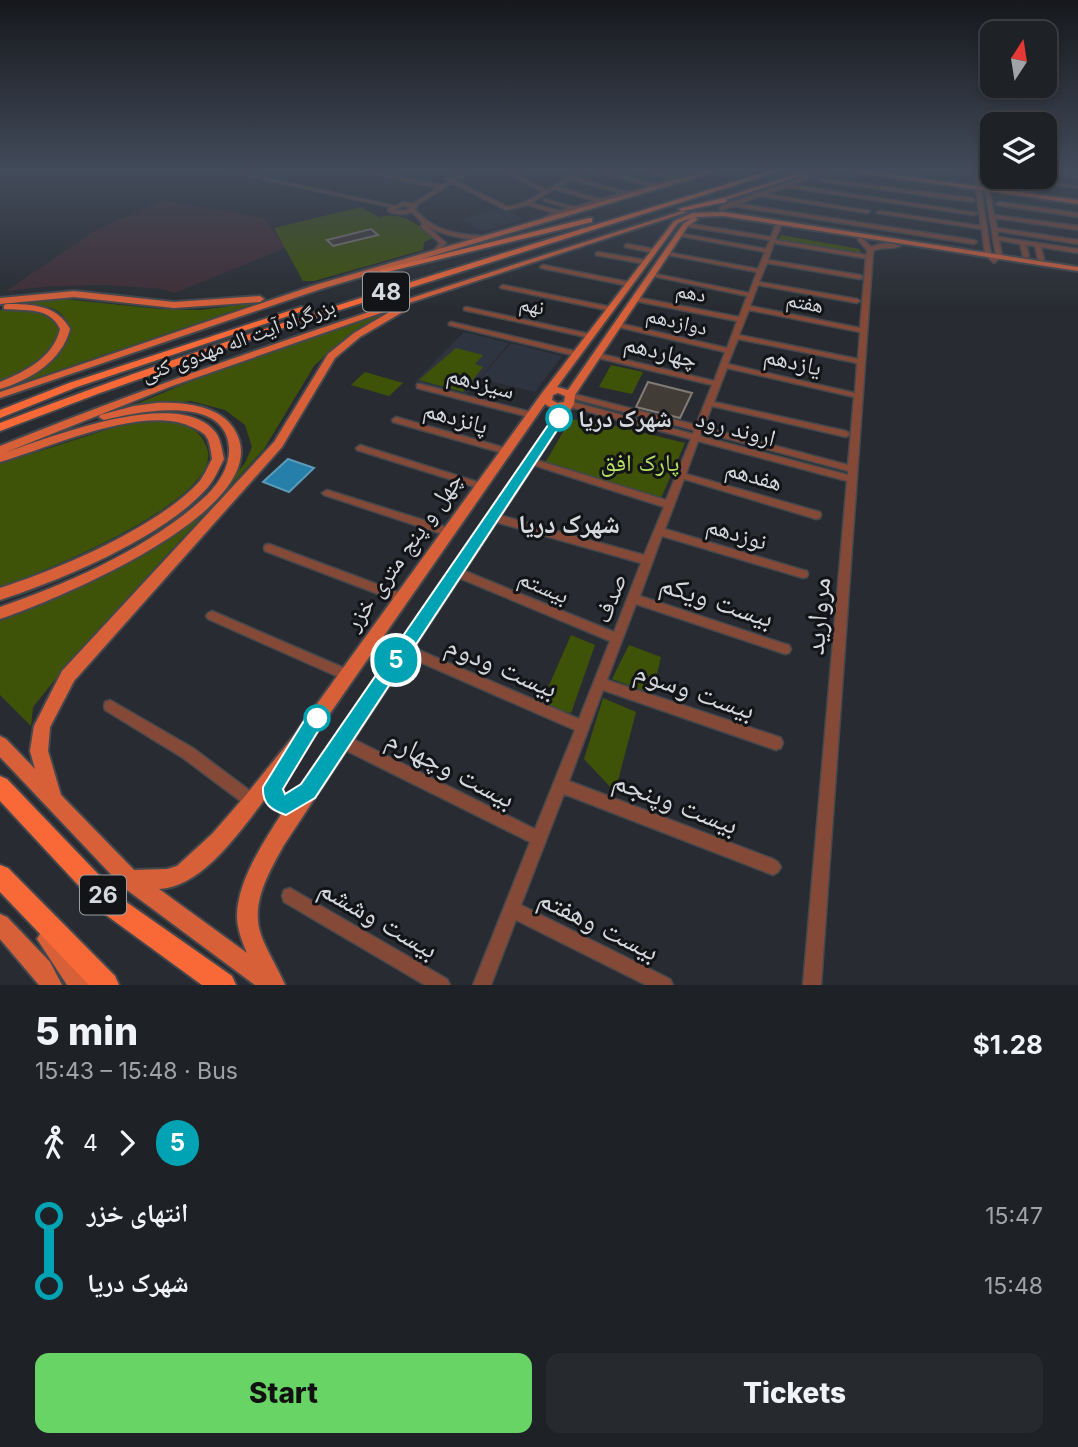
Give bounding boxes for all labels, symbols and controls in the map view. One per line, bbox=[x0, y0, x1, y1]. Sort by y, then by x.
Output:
north arrow bbox=[980, 21, 1057, 98]
map controls bbox=[980, 21, 1057, 189]
button: layers bbox=[980, 112, 1057, 189]
road number: 48 bbox=[363, 272, 409, 312]
street label: دهم bbox=[673, 277, 708, 309]
street label: هفتم bbox=[784, 286, 826, 320]
street label: نهم bbox=[517, 290, 547, 322]
street label: بزرگراه آیت اله مهدوی کنی bbox=[138, 293, 339, 388]
street label: دوازدهم bbox=[643, 302, 710, 342]
street label: چهاردهم bbox=[621, 328, 701, 376]
street label: یازدهم bbox=[761, 340, 825, 384]
street label: سیزدهم bbox=[443, 359, 518, 407]
street label: پانزدهم bbox=[420, 394, 491, 442]
street label: اروند رود bbox=[693, 403, 779, 453]
place label: شهرک دریا bbox=[578, 404, 672, 433]
marker: شهرک دریا bbox=[546, 405, 572, 431]
park label: پارک افق bbox=[601, 448, 679, 477]
street label: هفدهم bbox=[722, 453, 786, 499]
street label: چهل و پنج متری خزر bbox=[337, 466, 469, 637]
district label: شهرک دریا bbox=[518, 508, 620, 539]
street label: نوزدهم bbox=[703, 510, 771, 558]
street label: بیستم bbox=[513, 562, 574, 611]
street label: بیست ویکم bbox=[655, 566, 778, 636]
street label: صدف bbox=[587, 569, 633, 627]
street label: مروارید bbox=[797, 576, 837, 656]
street label: بیست ودوم bbox=[440, 627, 563, 707]
line badge: 5 bbox=[373, 637, 419, 683]
text: 5 bbox=[388, 645, 404, 674]
street label: بیست وسوم bbox=[630, 654, 760, 728]
unlabelled marker bbox=[304, 705, 330, 731]
street label: بیست وچهارم bbox=[380, 721, 521, 817]
street label: بیست وپنجم bbox=[608, 763, 743, 843]
street label: بیست وششم bbox=[312, 870, 445, 967]
road number: 26 bbox=[80, 876, 126, 914]
street label: بیست وهفتم bbox=[532, 880, 665, 970]
text: 5 min bbox=[35, 1008, 138, 1054]
text: $1.28 bbox=[973, 1029, 1043, 1060]
text: 15:43 – 15:48 · Bus bbox=[35, 1057, 238, 1085]
icon: walk bbox=[35, 1124, 73, 1162]
icon: forward bbox=[108, 1124, 146, 1162]
text: 5 bbox=[170, 1128, 185, 1157]
text: 4 bbox=[83, 1129, 98, 1157]
text: انتهای خزر bbox=[87, 1197, 188, 1228]
text: 15:47 bbox=[985, 1202, 1043, 1230]
text: شهرک دریا bbox=[87, 1267, 189, 1298]
text: 15:48 bbox=[984, 1272, 1043, 1300]
button: Start bbox=[35, 1353, 532, 1433]
button: Tickets bbox=[546, 1353, 1043, 1433]

